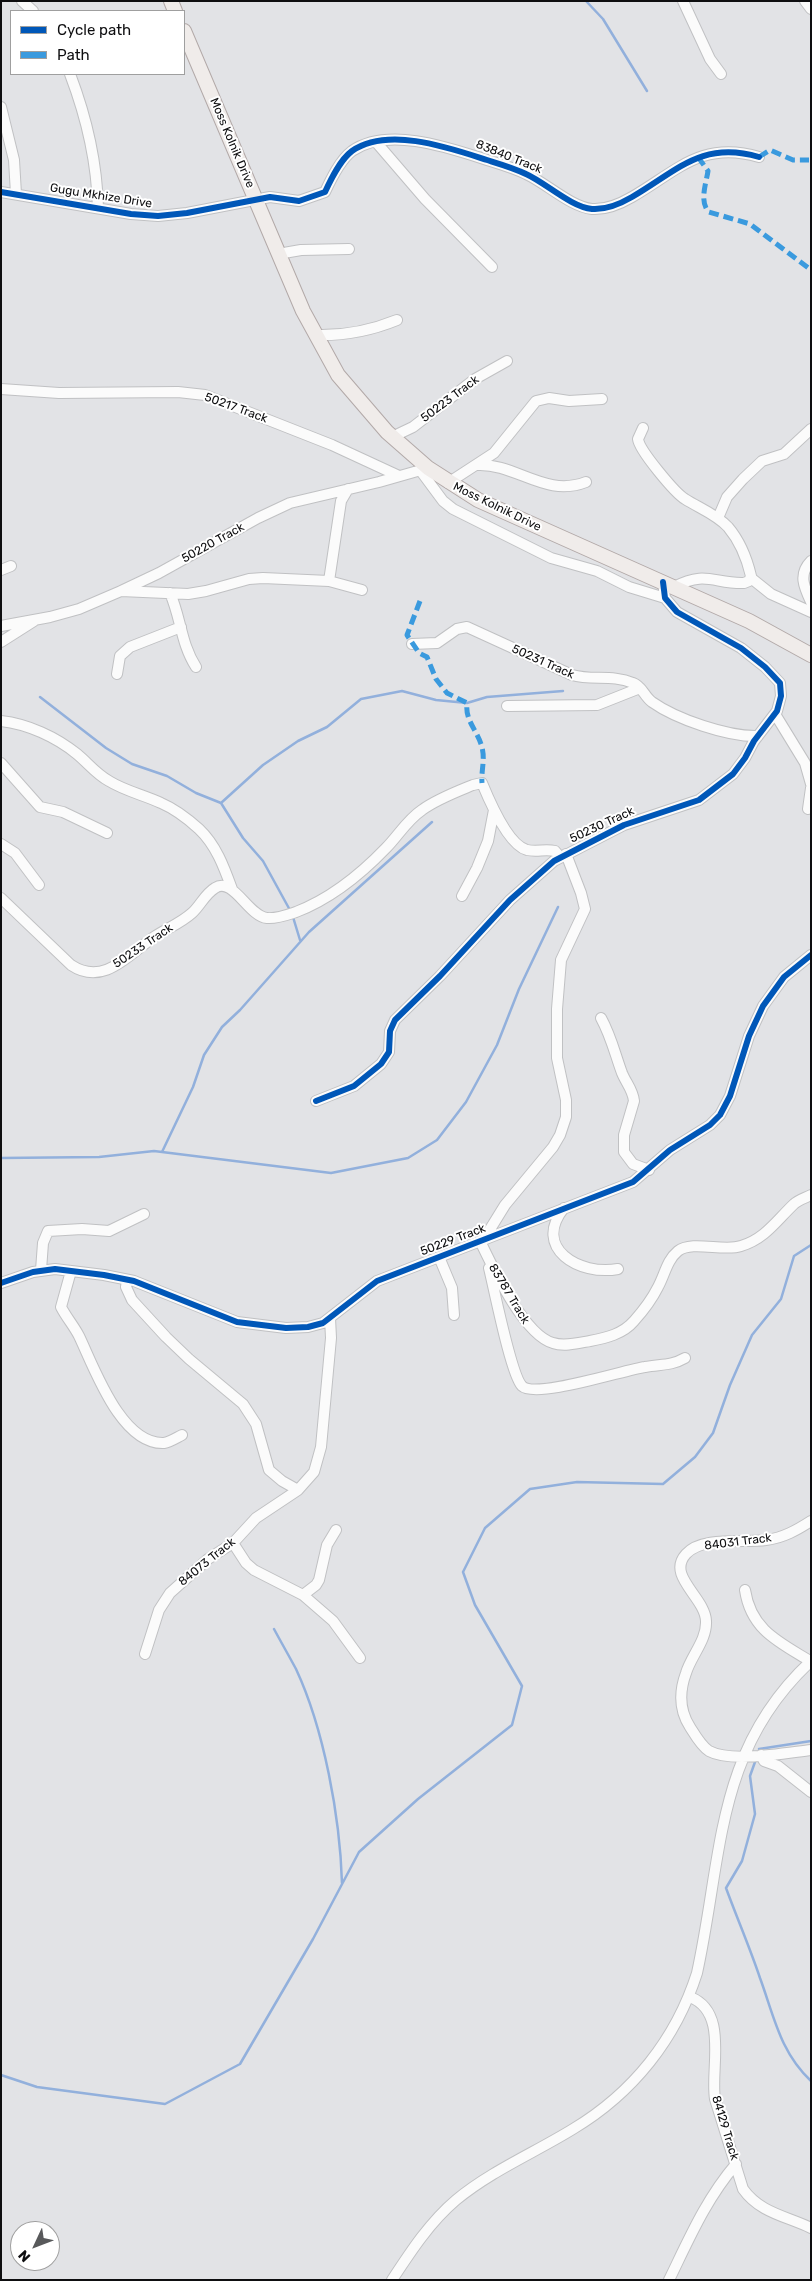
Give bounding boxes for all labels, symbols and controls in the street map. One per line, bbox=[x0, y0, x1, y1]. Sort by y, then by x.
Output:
legend bbox=[10, 10, 185, 75]
text: Cycle path bbox=[57, 21, 131, 39]
text: Path bbox=[57, 46, 90, 64]
street label: Moss Kolnik Drive bbox=[207, 96, 257, 190]
street label: 83840 Track bbox=[474, 137, 544, 177]
street label: Gugu Mkhize Drive bbox=[49, 181, 153, 211]
street label: 50223 Track bbox=[418, 373, 482, 425]
street label: 50217 Track bbox=[203, 390, 269, 426]
street label: Moss Kolnik Drive bbox=[451, 479, 543, 535]
street label: 50220 Track bbox=[179, 520, 247, 566]
street label: 50231 Track bbox=[510, 642, 576, 682]
street label: 50230 Track bbox=[567, 804, 637, 846]
street label: 50233 Track bbox=[110, 921, 176, 971]
street label: 50229 Track bbox=[418, 1221, 488, 1259]
street label: 83787 Track bbox=[485, 1261, 533, 1327]
street label: 84031 Track bbox=[704, 1531, 772, 1553]
street label: 84073 Track bbox=[176, 1535, 238, 1589]
street label: 84129 Track bbox=[708, 2094, 742, 2162]
north arrow bbox=[10, 2221, 60, 2271]
text: N bbox=[15, 2246, 34, 2265]

